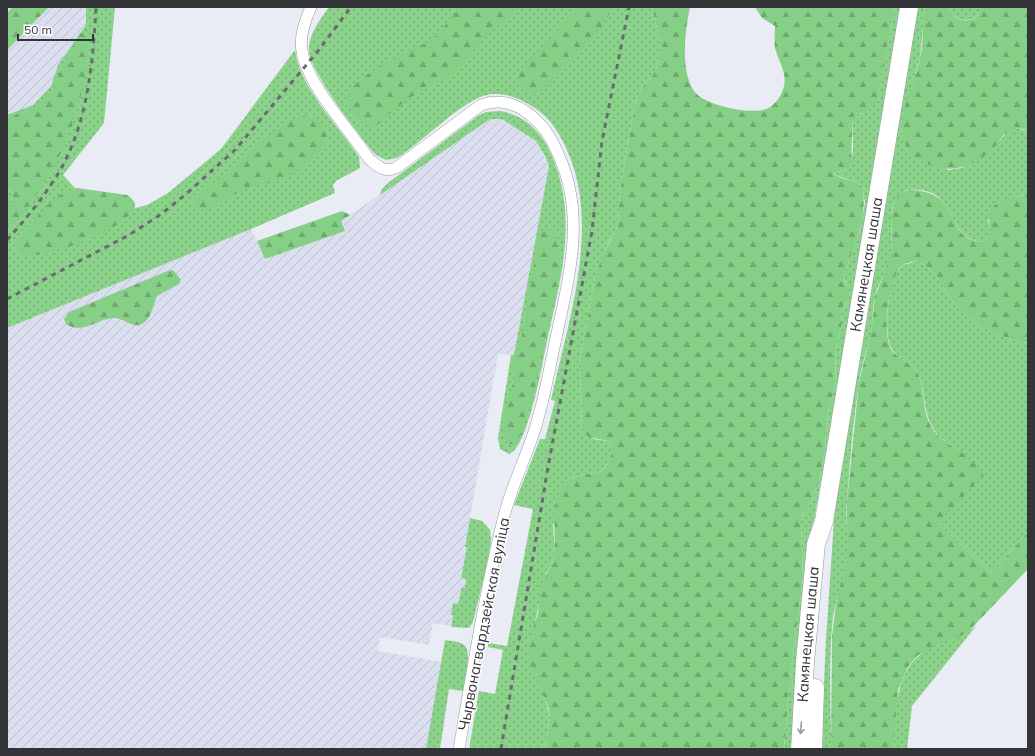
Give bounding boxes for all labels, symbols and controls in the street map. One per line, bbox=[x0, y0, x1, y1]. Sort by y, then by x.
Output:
scale bar bbox=[18, 16, 93, 42]
text: 50 m bbox=[24, 22, 52, 37]
street label: Камянецкая шаша bbox=[845, 196, 886, 333]
street label: Чырвонагвардзейская вуліца bbox=[453, 516, 514, 732]
street label: Камянецкая шаша bbox=[793, 566, 823, 703]
one-way arrow bbox=[797, 722, 804, 735]

